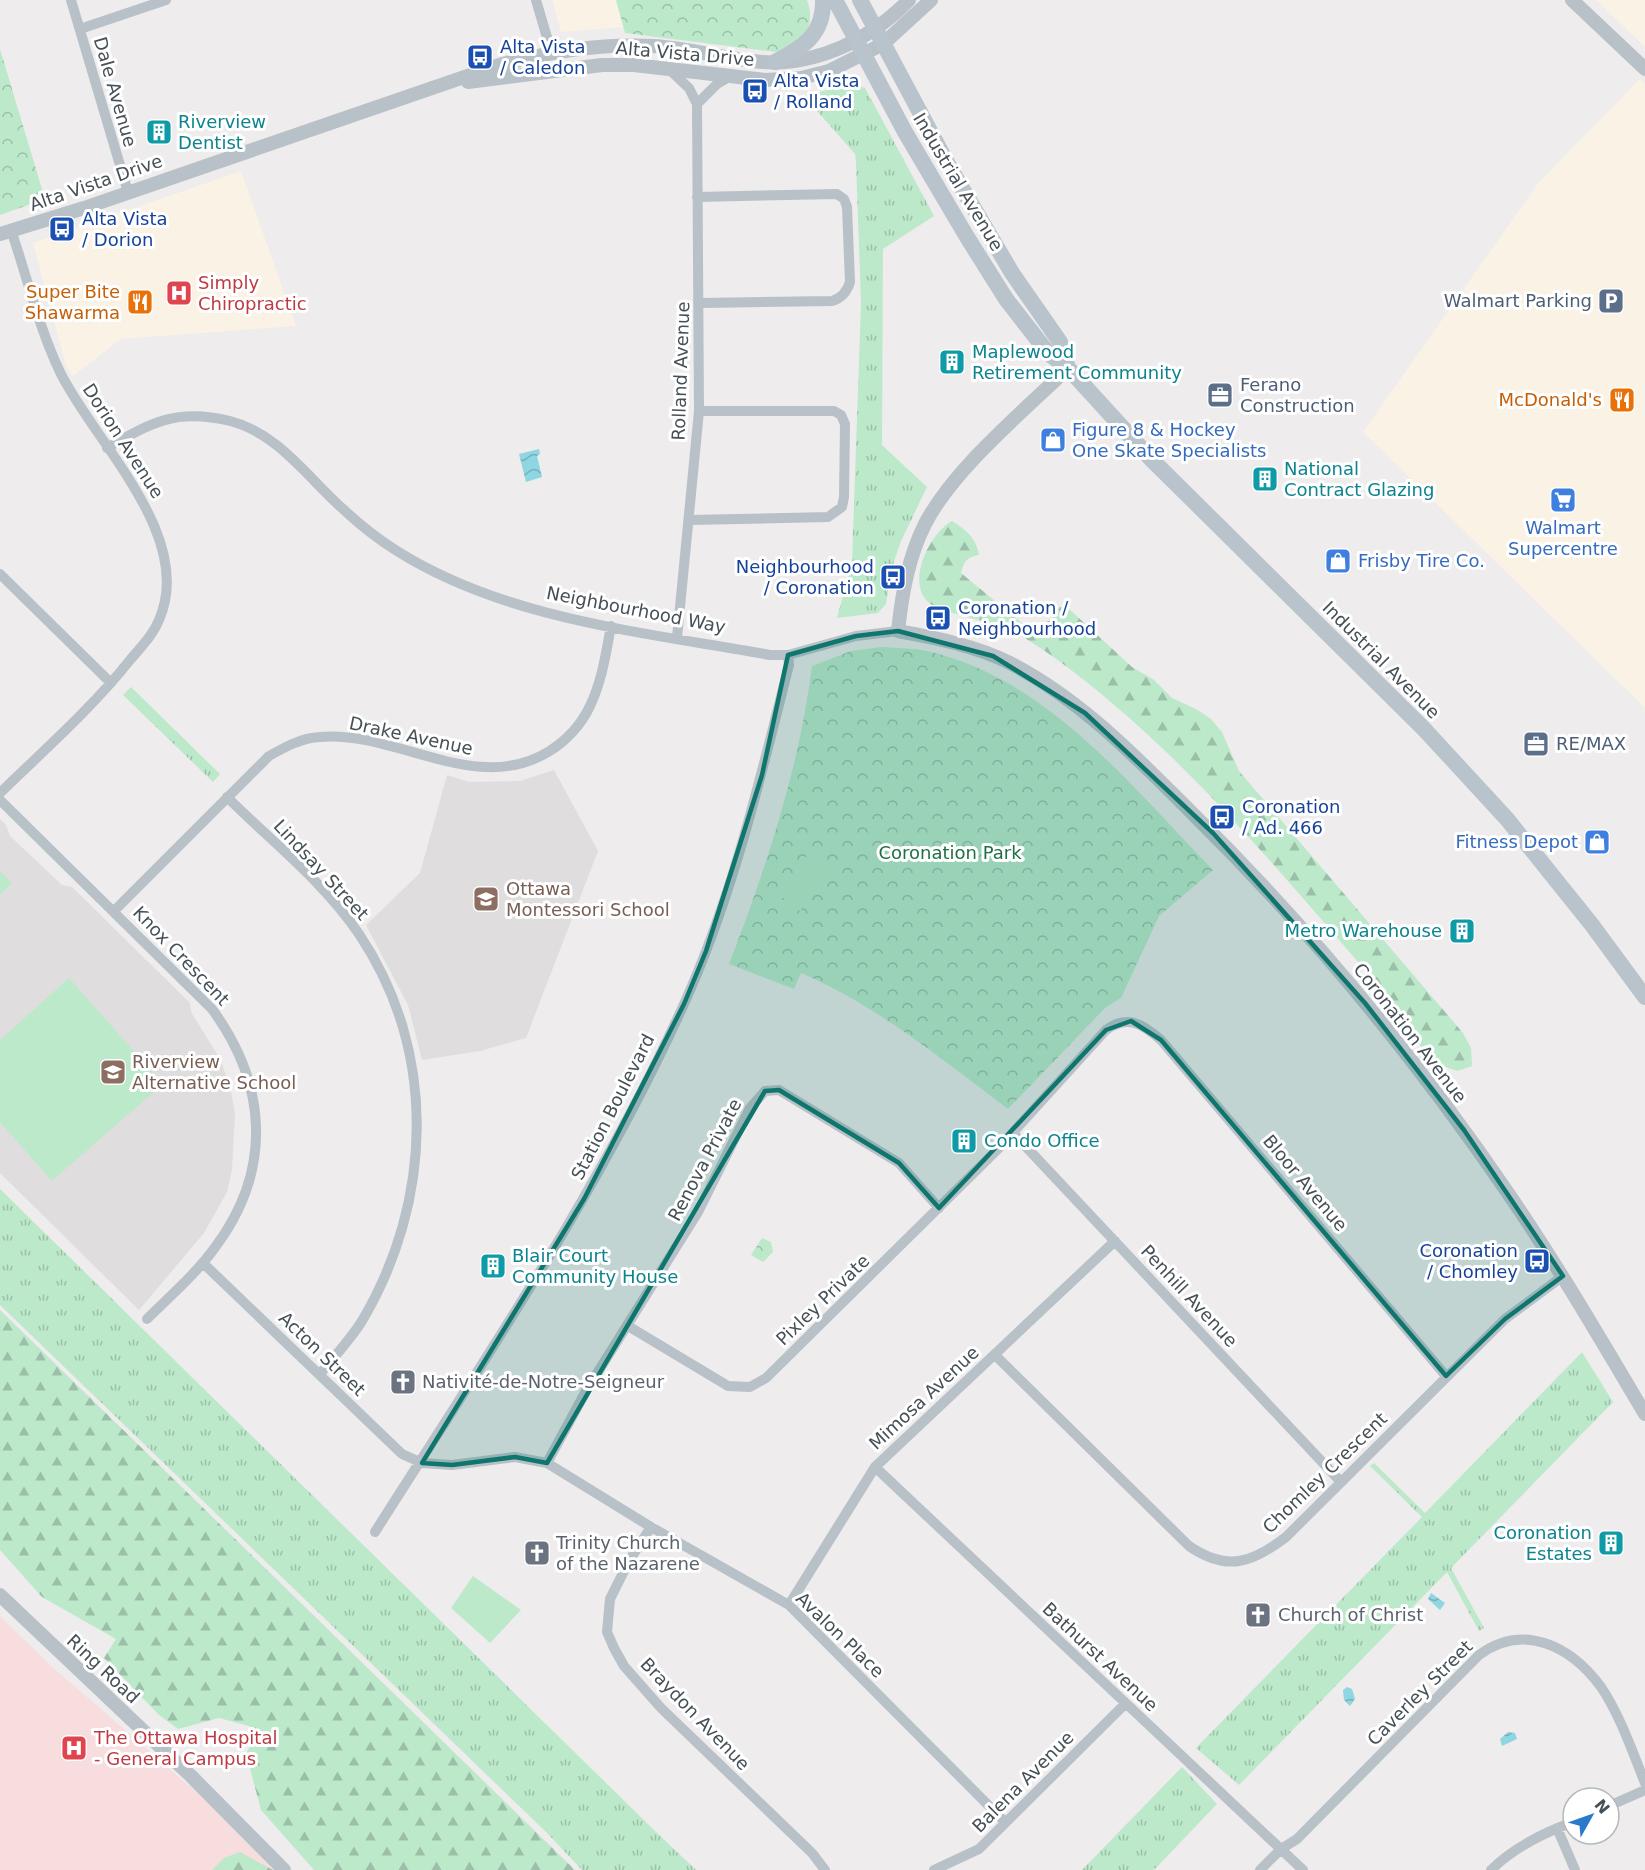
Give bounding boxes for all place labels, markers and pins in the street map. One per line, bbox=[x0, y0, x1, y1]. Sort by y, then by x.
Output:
place label: Alta Vista / Caledon bbox=[500, 36, 586, 78]
bus stop icon: Alta Vista / Caledon bbox=[465, 42, 495, 72]
place label: Alta Vista / Rolland bbox=[774, 70, 860, 112]
bus stop icon: Alta Vista / Rolland bbox=[740, 76, 770, 106]
place label: Riverview Dentist bbox=[178, 111, 266, 153]
building icon: Riverview Dentist bbox=[144, 117, 174, 147]
place label: Alta Vista / Dorion bbox=[82, 208, 168, 250]
bus stop icon: Alta Vista / Dorion bbox=[47, 214, 77, 244]
place label: Simply Chiropractic bbox=[198, 272, 307, 314]
hospital icon: Simply Chiropractic bbox=[164, 278, 194, 308]
place label: Super Bite Shawarma bbox=[25, 281, 120, 323]
parking icon: Walmart Parking bbox=[1596, 286, 1626, 316]
restaurant icon: Super Bite Shawarma bbox=[125, 287, 155, 317]
place label: Walmart Parking bbox=[1444, 290, 1592, 311]
place label: Maplewood Retirement Community bbox=[972, 341, 1182, 383]
building icon: Maplewood Retirement Community bbox=[937, 347, 967, 377]
place label: Ferano Construction bbox=[1240, 374, 1355, 416]
office icon: Ferano Construction bbox=[1205, 380, 1235, 410]
restaurant icon: McDonald's bbox=[1607, 385, 1637, 415]
place label: McDonald's bbox=[1499, 389, 1602, 410]
place label: Figure 8 & Hockey One Skate Specialists bbox=[1072, 419, 1266, 461]
shop icon: Figure 8 & Hockey One Skate Specialists bbox=[1038, 425, 1068, 455]
place label: National Contract Glazing bbox=[1284, 458, 1434, 500]
building icon: National Contract Glazing bbox=[1250, 464, 1280, 494]
supermarket icon: Walmart Supercentre bbox=[1548, 485, 1578, 515]
place label: Walmart Supercentre bbox=[1508, 517, 1618, 559]
shop icon: Frisby Tire Co. bbox=[1323, 546, 1353, 576]
place label: Frisby Tire Co. bbox=[1358, 550, 1485, 571]
place label: Neighbourhood / Coronation bbox=[736, 556, 874, 598]
bus stop icon: Neighbourhood / Coronation bbox=[878, 562, 908, 592]
place label: Coronation / Neighbourhood bbox=[958, 597, 1096, 639]
bus stop icon: Coronation / Neighbourhood bbox=[923, 603, 953, 633]
office icon: RE/MAX bbox=[1521, 729, 1551, 759]
place label: RE/MAX bbox=[1556, 733, 1626, 754]
place label: Coronation / Ad. 466 bbox=[1242, 796, 1341, 838]
bus stop icon: Coronation / Ad. 466 bbox=[1207, 802, 1237, 832]
shop icon: Fitness Depot bbox=[1582, 827, 1612, 857]
place label: Fitness Depot bbox=[1456, 831, 1578, 852]
place label: Ottawa Montessori School bbox=[506, 878, 670, 920]
school or university icon: Ottawa Montessori School bbox=[471, 884, 501, 914]
building icon: Metro Warehouse bbox=[1447, 916, 1477, 946]
place label: Metro Warehouse bbox=[1285, 920, 1442, 941]
place label: Riverview Alternative School bbox=[132, 1051, 296, 1093]
school or university icon: Riverview Alternative School bbox=[98, 1057, 128, 1087]
building icon: Condo Office bbox=[949, 1126, 979, 1156]
place label: Condo Office bbox=[984, 1130, 1100, 1151]
place label: Coronation / Chomley bbox=[1419, 1240, 1518, 1282]
place label: Blair Court Community House bbox=[512, 1245, 678, 1287]
bus stop icon: Coronation / Chomley bbox=[1522, 1246, 1552, 1276]
building icon: Blair Court Community House bbox=[478, 1251, 508, 1281]
church icon: Nativité-de-Notre-Seigneur bbox=[388, 1367, 418, 1397]
place label: Nativité-de-Notre-Seigneur bbox=[422, 1371, 665, 1392]
place label: Coronation Estates bbox=[1493, 1522, 1592, 1564]
building icon: Coronation Estates bbox=[1596, 1528, 1626, 1558]
place label: Trinity Church of the Nazarene bbox=[555, 1532, 700, 1574]
church icon: Trinity Church of the Nazarene bbox=[522, 1538, 552, 1568]
church icon: Church of Christ bbox=[1243, 1600, 1273, 1630]
place label: Church of Christ bbox=[1278, 1604, 1423, 1625]
place label: The Ottawa Hospital - General Campus bbox=[93, 1727, 277, 1769]
hospital icon: The Ottawa Hospital - General Campus bbox=[59, 1733, 89, 1763]

